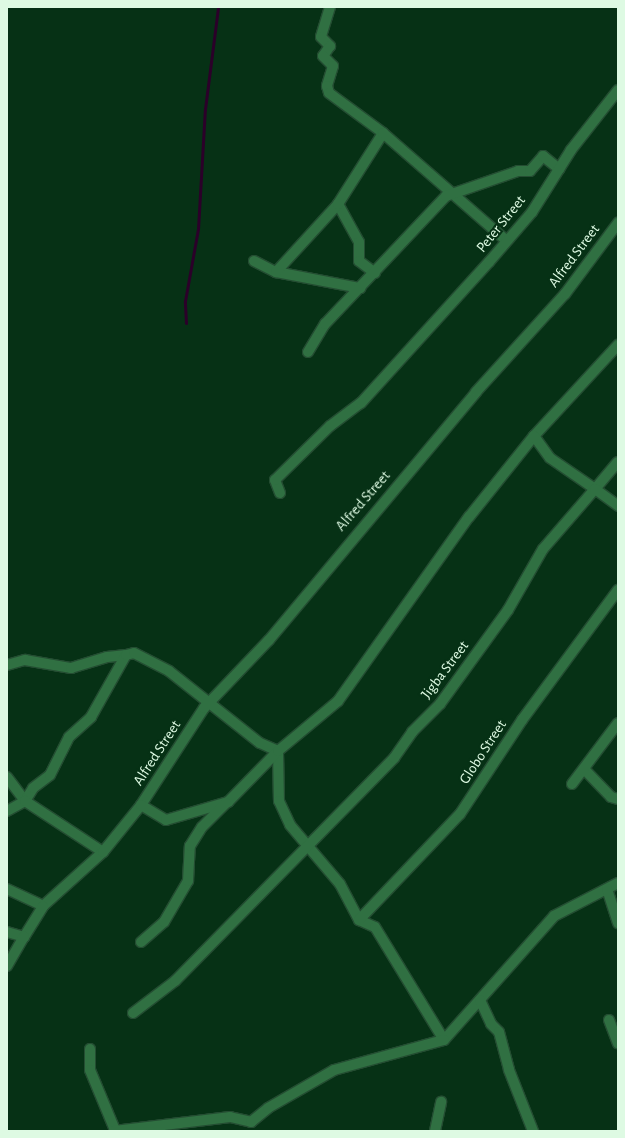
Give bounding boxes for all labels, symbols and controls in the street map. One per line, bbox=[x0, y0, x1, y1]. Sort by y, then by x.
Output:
street label: Peter Street bbox=[473, 192, 529, 256]
street label: Alfred Street bbox=[544, 221, 604, 291]
street label: Alfred Street bbox=[332, 467, 394, 535]
street label: Jigba Street bbox=[417, 637, 473, 703]
street label: Alfred Street bbox=[129, 717, 185, 789]
street label: Globo Street bbox=[456, 717, 510, 787]

